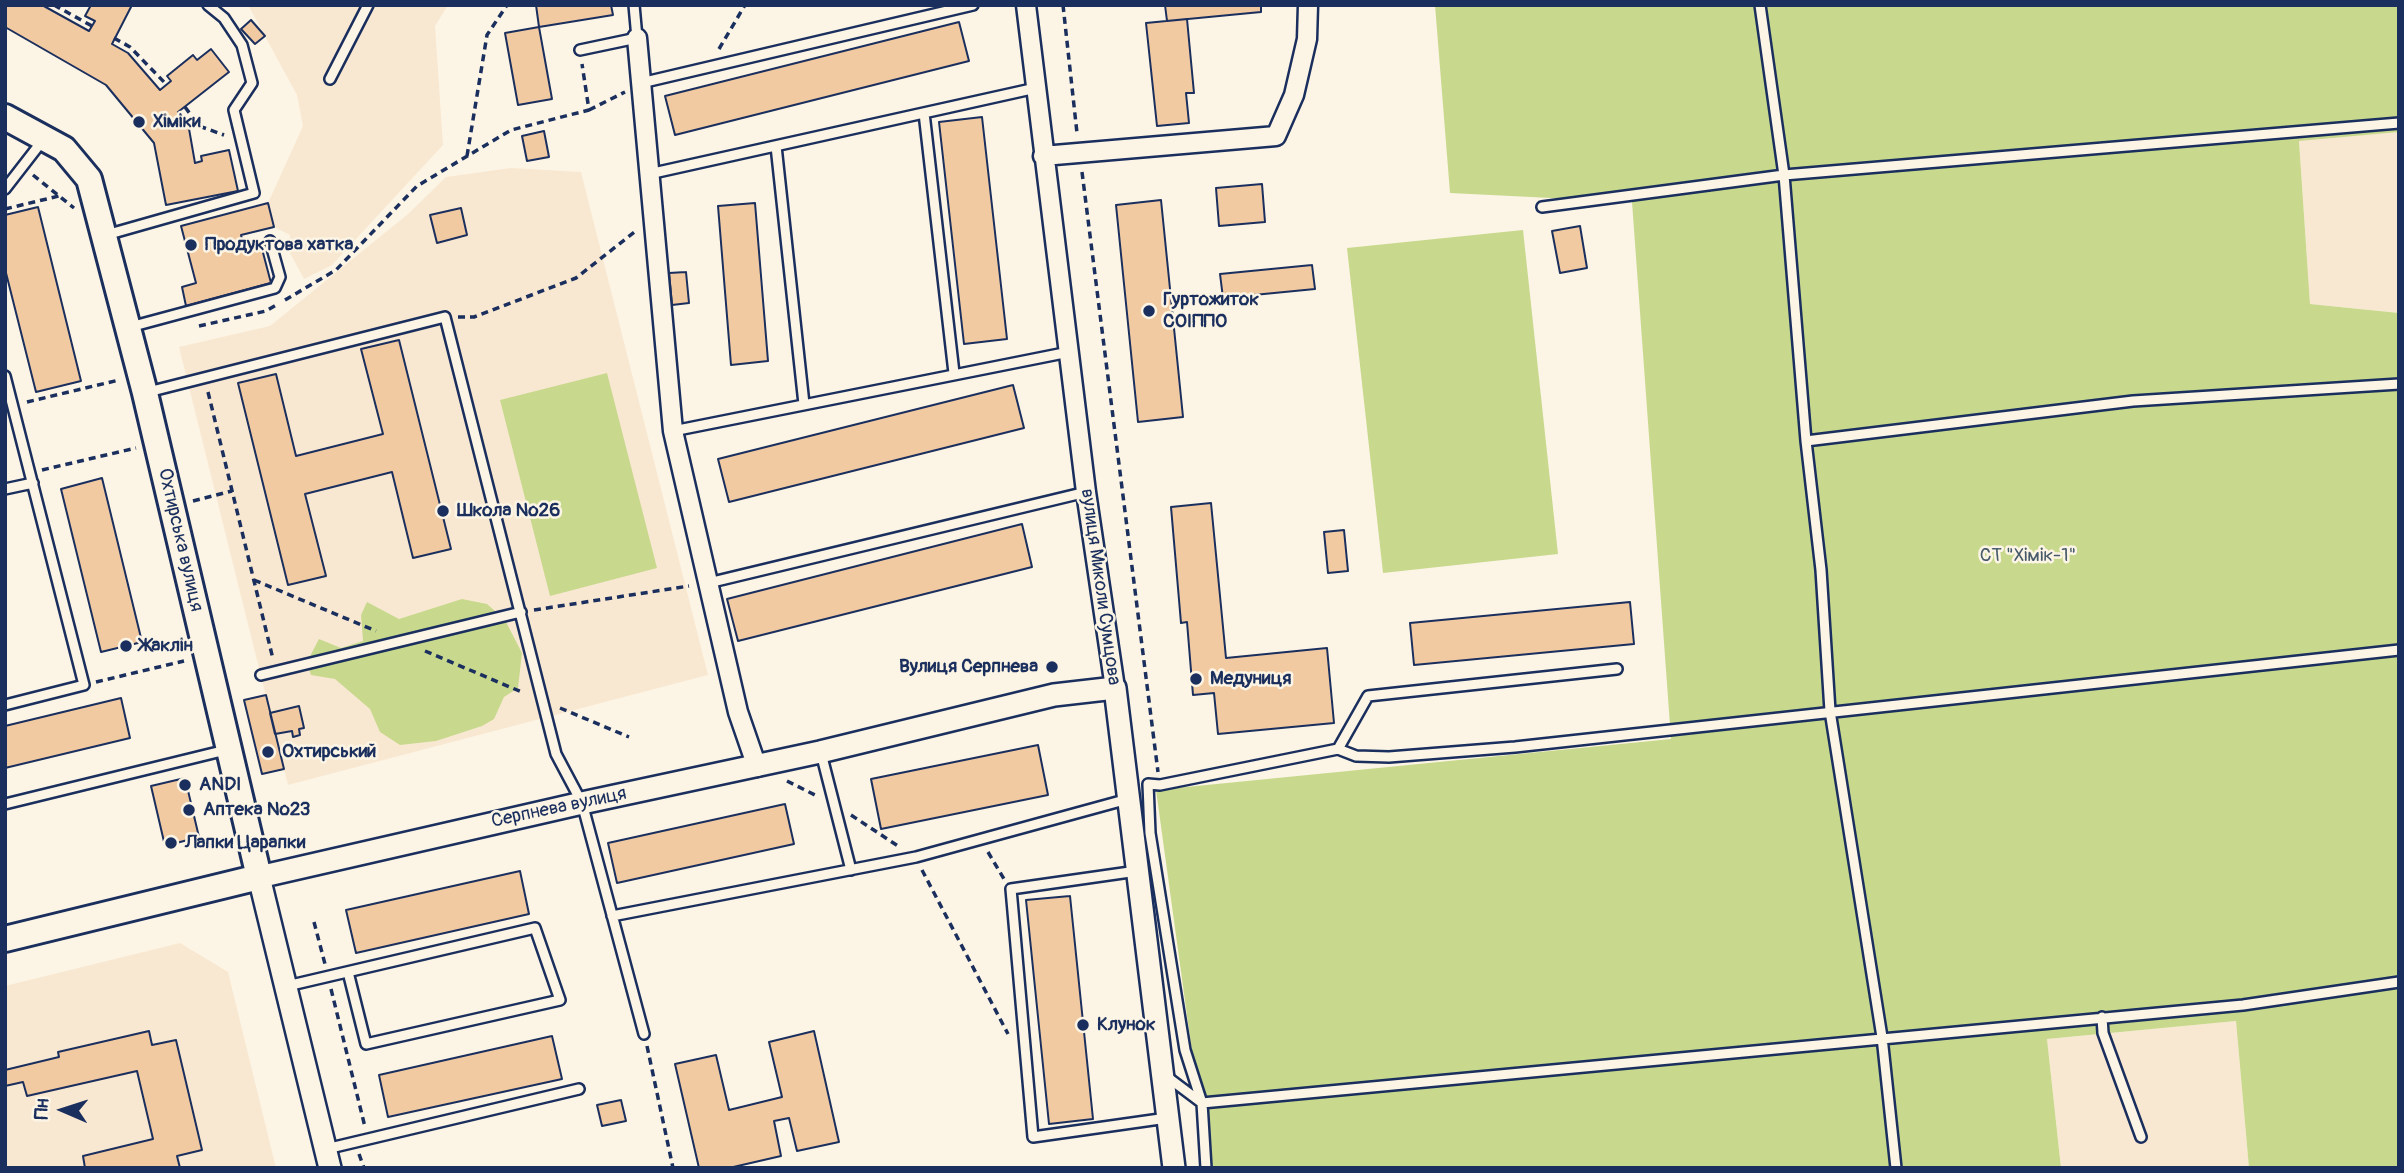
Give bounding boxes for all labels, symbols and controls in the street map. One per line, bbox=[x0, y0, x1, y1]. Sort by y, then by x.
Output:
place label: Хіміки bbox=[153, 111, 201, 133]
marker: Хіміки bbox=[131, 114, 147, 130]
place label: Продуктова хатка bbox=[205, 234, 353, 256]
marker: Продуктова хатка bbox=[183, 237, 199, 253]
place label: Гуртожиток СОІППО bbox=[1163, 289, 1259, 333]
marker: Гуртожиток СОІППО bbox=[1141, 303, 1157, 319]
street label: Охтирська вулиця bbox=[152, 466, 208, 614]
street label: вулиця Миколи Сумцова bbox=[1075, 487, 1125, 687]
place label: Школа №26 bbox=[457, 500, 560, 522]
marker: Школа №26 bbox=[435, 503, 451, 519]
park label: СТ "Хімік-1" bbox=[1980, 545, 2076, 567]
place label: Жаклін bbox=[140, 635, 193, 657]
marker: Жаклін bbox=[118, 638, 134, 654]
place label: Вулиця Серпнева bbox=[899, 656, 1038, 678]
marker: Вулиця Серпнева bbox=[1044, 659, 1060, 675]
place label: Медуниця bbox=[1210, 668, 1291, 690]
marker: Медуниця bbox=[1188, 671, 1204, 687]
place label: Охтирський bbox=[282, 741, 376, 763]
marker: Охтирський bbox=[260, 744, 276, 760]
place label: ANDI bbox=[199, 774, 241, 796]
marker: ANDI bbox=[177, 777, 193, 793]
street label: Серпнева вулиця bbox=[489, 783, 629, 833]
place label: Аптека №23 bbox=[203, 799, 310, 821]
marker: Аптека №23 bbox=[181, 802, 197, 818]
place label: Лапки Царапки bbox=[185, 832, 305, 854]
marker: Лапки Царапки bbox=[163, 835, 179, 851]
place label: Клунок bbox=[1097, 1014, 1156, 1036]
marker: Клунок bbox=[1075, 1017, 1091, 1033]
north arrow bbox=[28, 1075, 98, 1145]
text: Пн bbox=[29, 1098, 55, 1120]

